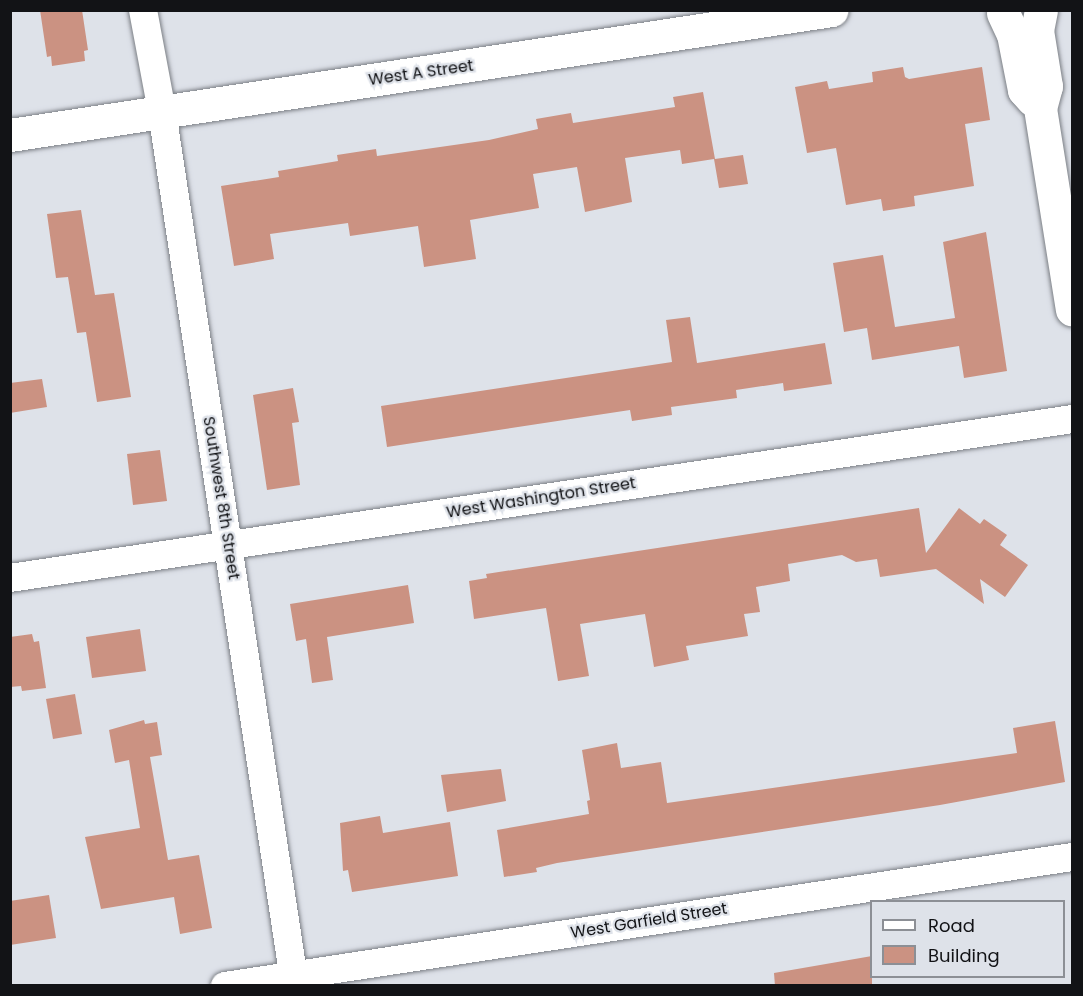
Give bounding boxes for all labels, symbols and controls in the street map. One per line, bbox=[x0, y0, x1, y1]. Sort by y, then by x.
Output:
street label: West A Street bbox=[367, 56, 475, 90]
street label: Southwest 8th Street bbox=[199, 415, 243, 581]
street label: West Washington Street bbox=[445, 474, 637, 522]
street label: West Garfield Street bbox=[569, 899, 729, 943]
legend bbox=[870, 900, 1065, 978]
text: Road bbox=[928, 913, 975, 938]
text: Building bbox=[928, 943, 1000, 968]

